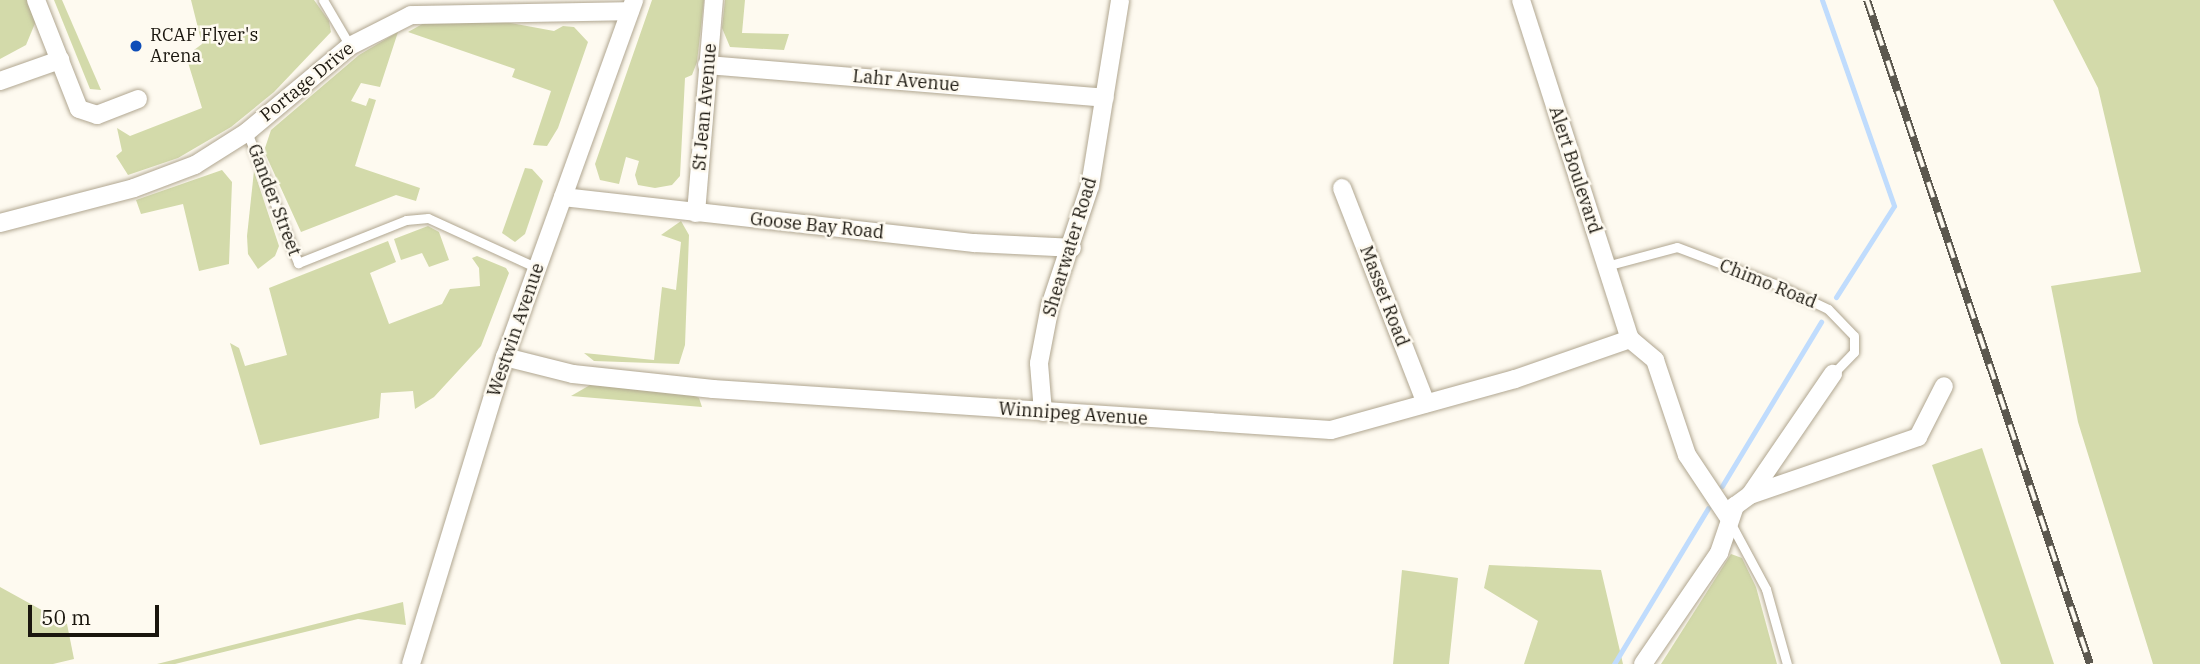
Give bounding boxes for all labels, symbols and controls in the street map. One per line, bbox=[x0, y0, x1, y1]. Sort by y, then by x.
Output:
place label: RCAF Flyer's Arena bbox=[150, 25, 258, 68]
marker: RCAF Flyer's Arena bbox=[128, 38, 144, 54]
street label: Portage Drive bbox=[256, 38, 358, 126]
street label: St Jean Avenue bbox=[689, 42, 721, 172]
street label: Lahr Avenue bbox=[852, 66, 960, 96]
street label: Alert Boulevard bbox=[1544, 104, 1606, 236]
street label: Gander Street bbox=[243, 141, 305, 259]
street label: Shearwater Road bbox=[1039, 175, 1101, 319]
street label: Goose Bay Road bbox=[749, 208, 885, 244]
street label: Masset Road bbox=[1355, 243, 1413, 349]
street label: Chimo Road bbox=[1716, 255, 1820, 313]
street label: Westwin Avenue bbox=[483, 260, 549, 400]
street label: Winnipeg Avenue bbox=[998, 398, 1148, 430]
scale bar bbox=[32, 590, 163, 634]
text: 50 m bbox=[41, 603, 91, 631]

